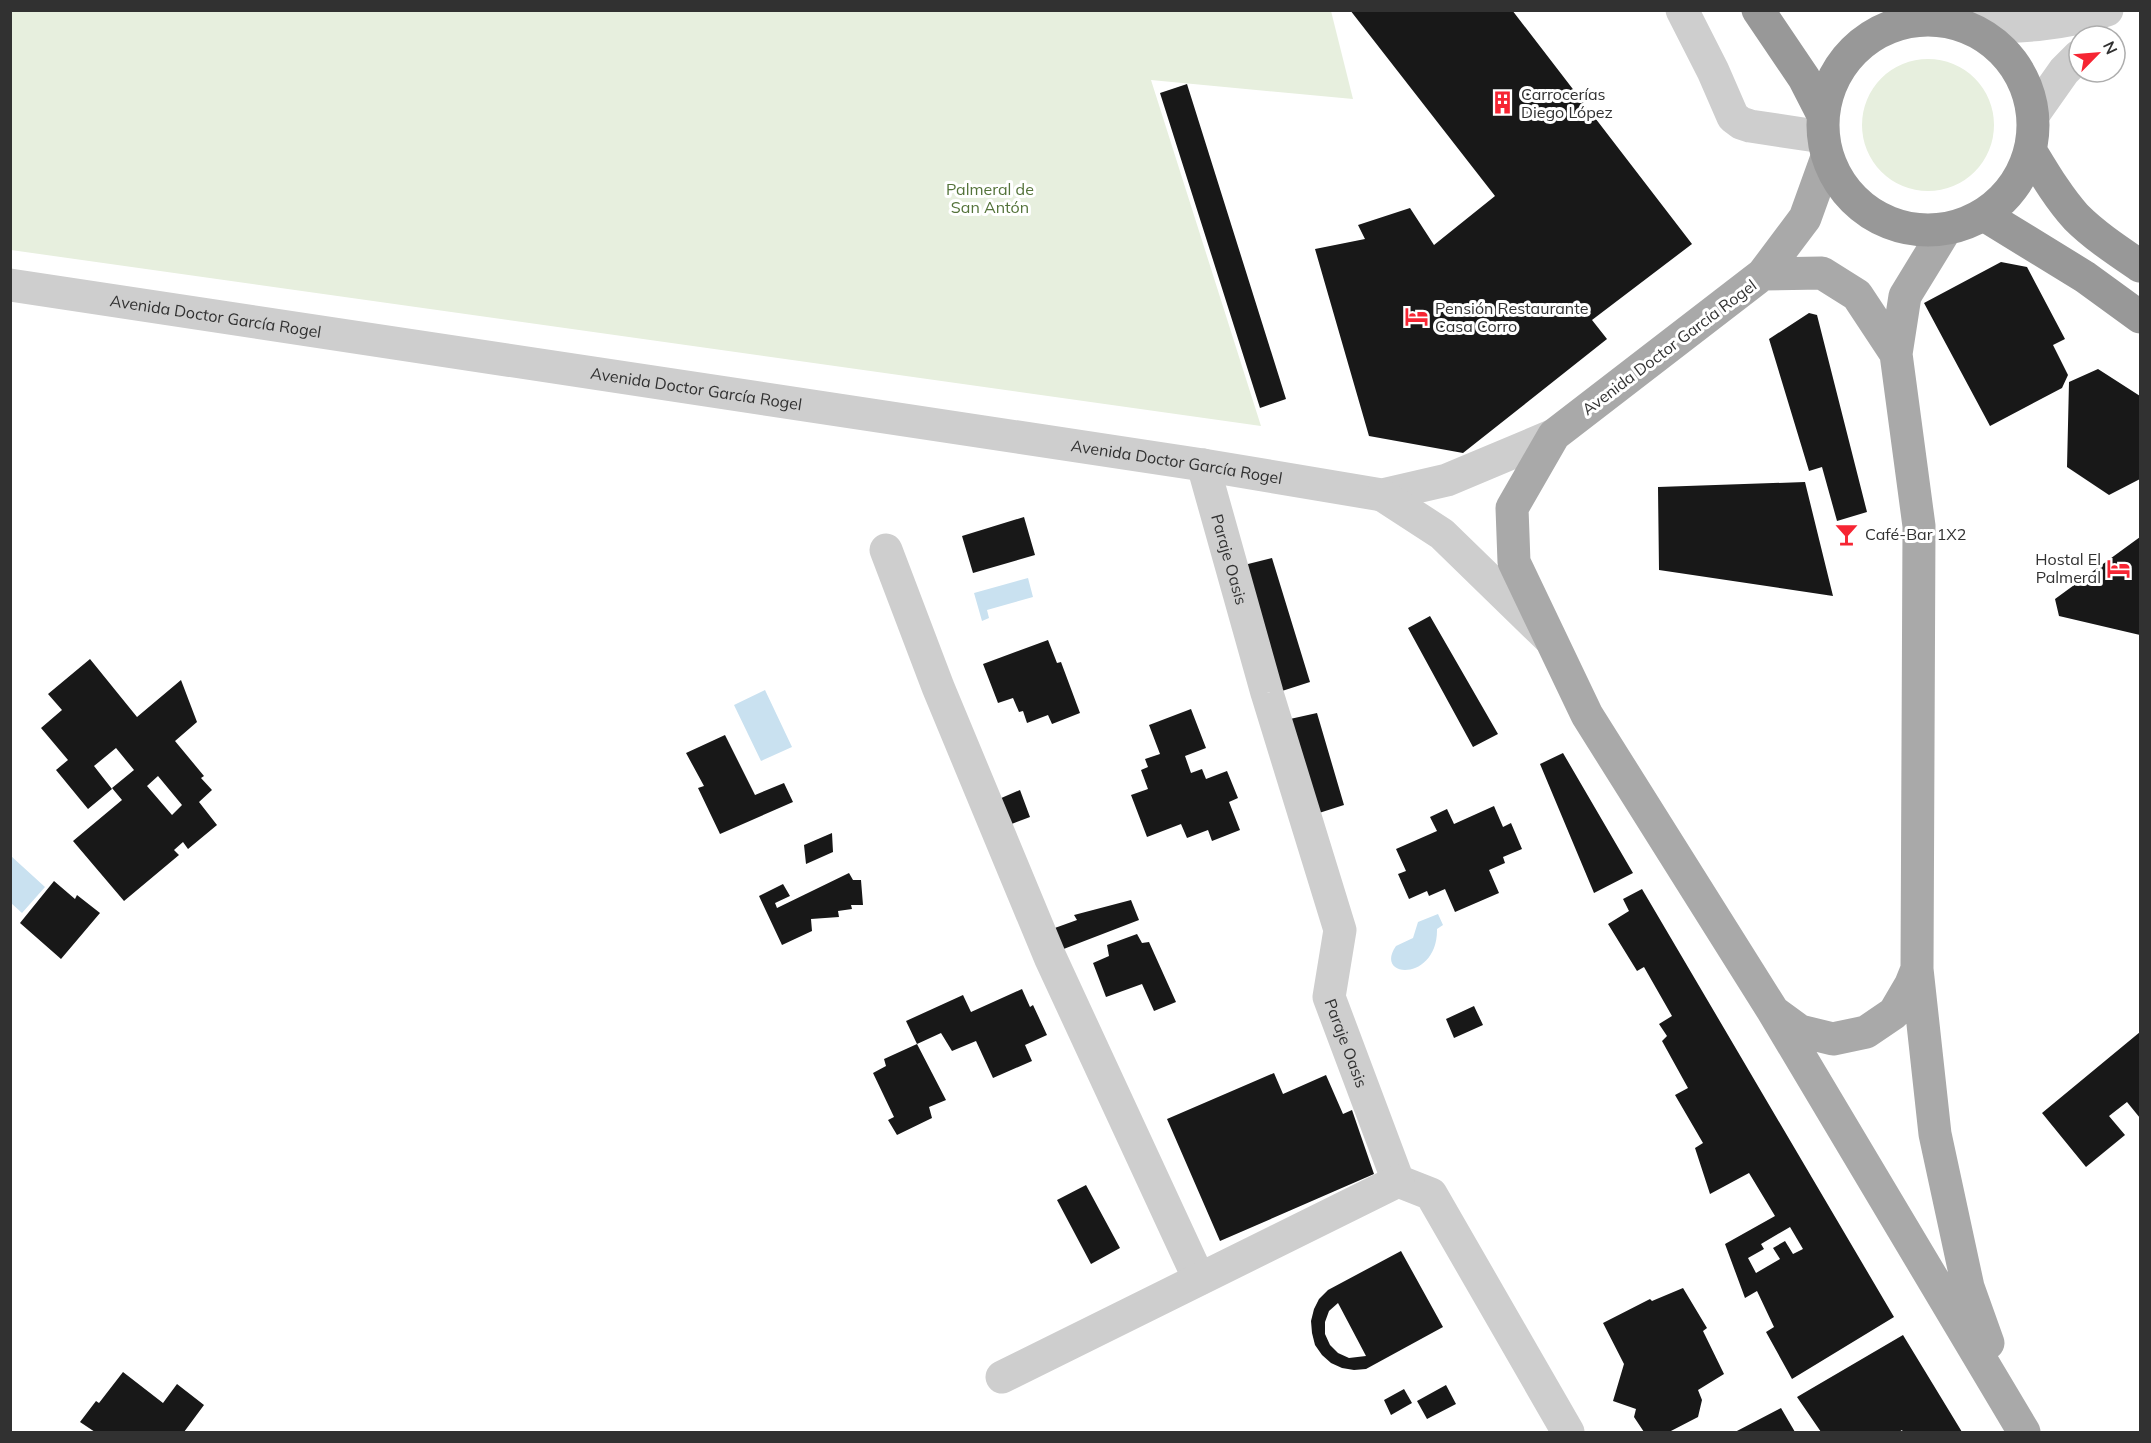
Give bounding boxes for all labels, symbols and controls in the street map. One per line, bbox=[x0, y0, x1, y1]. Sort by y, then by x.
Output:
north arrow bbox=[2067, 24, 2127, 84]
text: N bbox=[2099, 38, 2122, 57]
place label: Carrocerías Diego López bbox=[1521, 84, 1613, 122]
building icon: Carrocerías Diego López bbox=[1490, 90, 1516, 116]
park label: Palmeral de San Antón bbox=[946, 179, 1034, 217]
street label: Avenida Doctor García Rogel bbox=[1578, 275, 1760, 419]
street label: Avenida Doctor García Rogel bbox=[109, 290, 323, 342]
place label: Pensión Restaurante Casa Corro bbox=[1435, 298, 1588, 336]
hotel icon: Pensión Restaurante Casa Corro bbox=[1404, 304, 1430, 330]
street label: Avenida Doctor García Rogel bbox=[589, 363, 803, 414]
street label: Avenida Doctor García Rogel bbox=[1070, 435, 1284, 488]
street label: Paraje Oasis bbox=[1207, 512, 1252, 607]
bar icon: Café-Bar 1X2 bbox=[1834, 521, 1860, 547]
place label: Café-Bar 1X2 bbox=[1865, 524, 1966, 544]
place label: Hostal El Palmeral bbox=[2035, 549, 2101, 587]
hotel icon: Hostal El Palmeral bbox=[2106, 555, 2132, 581]
street label: Paraje Oasis bbox=[1321, 996, 1372, 1090]

